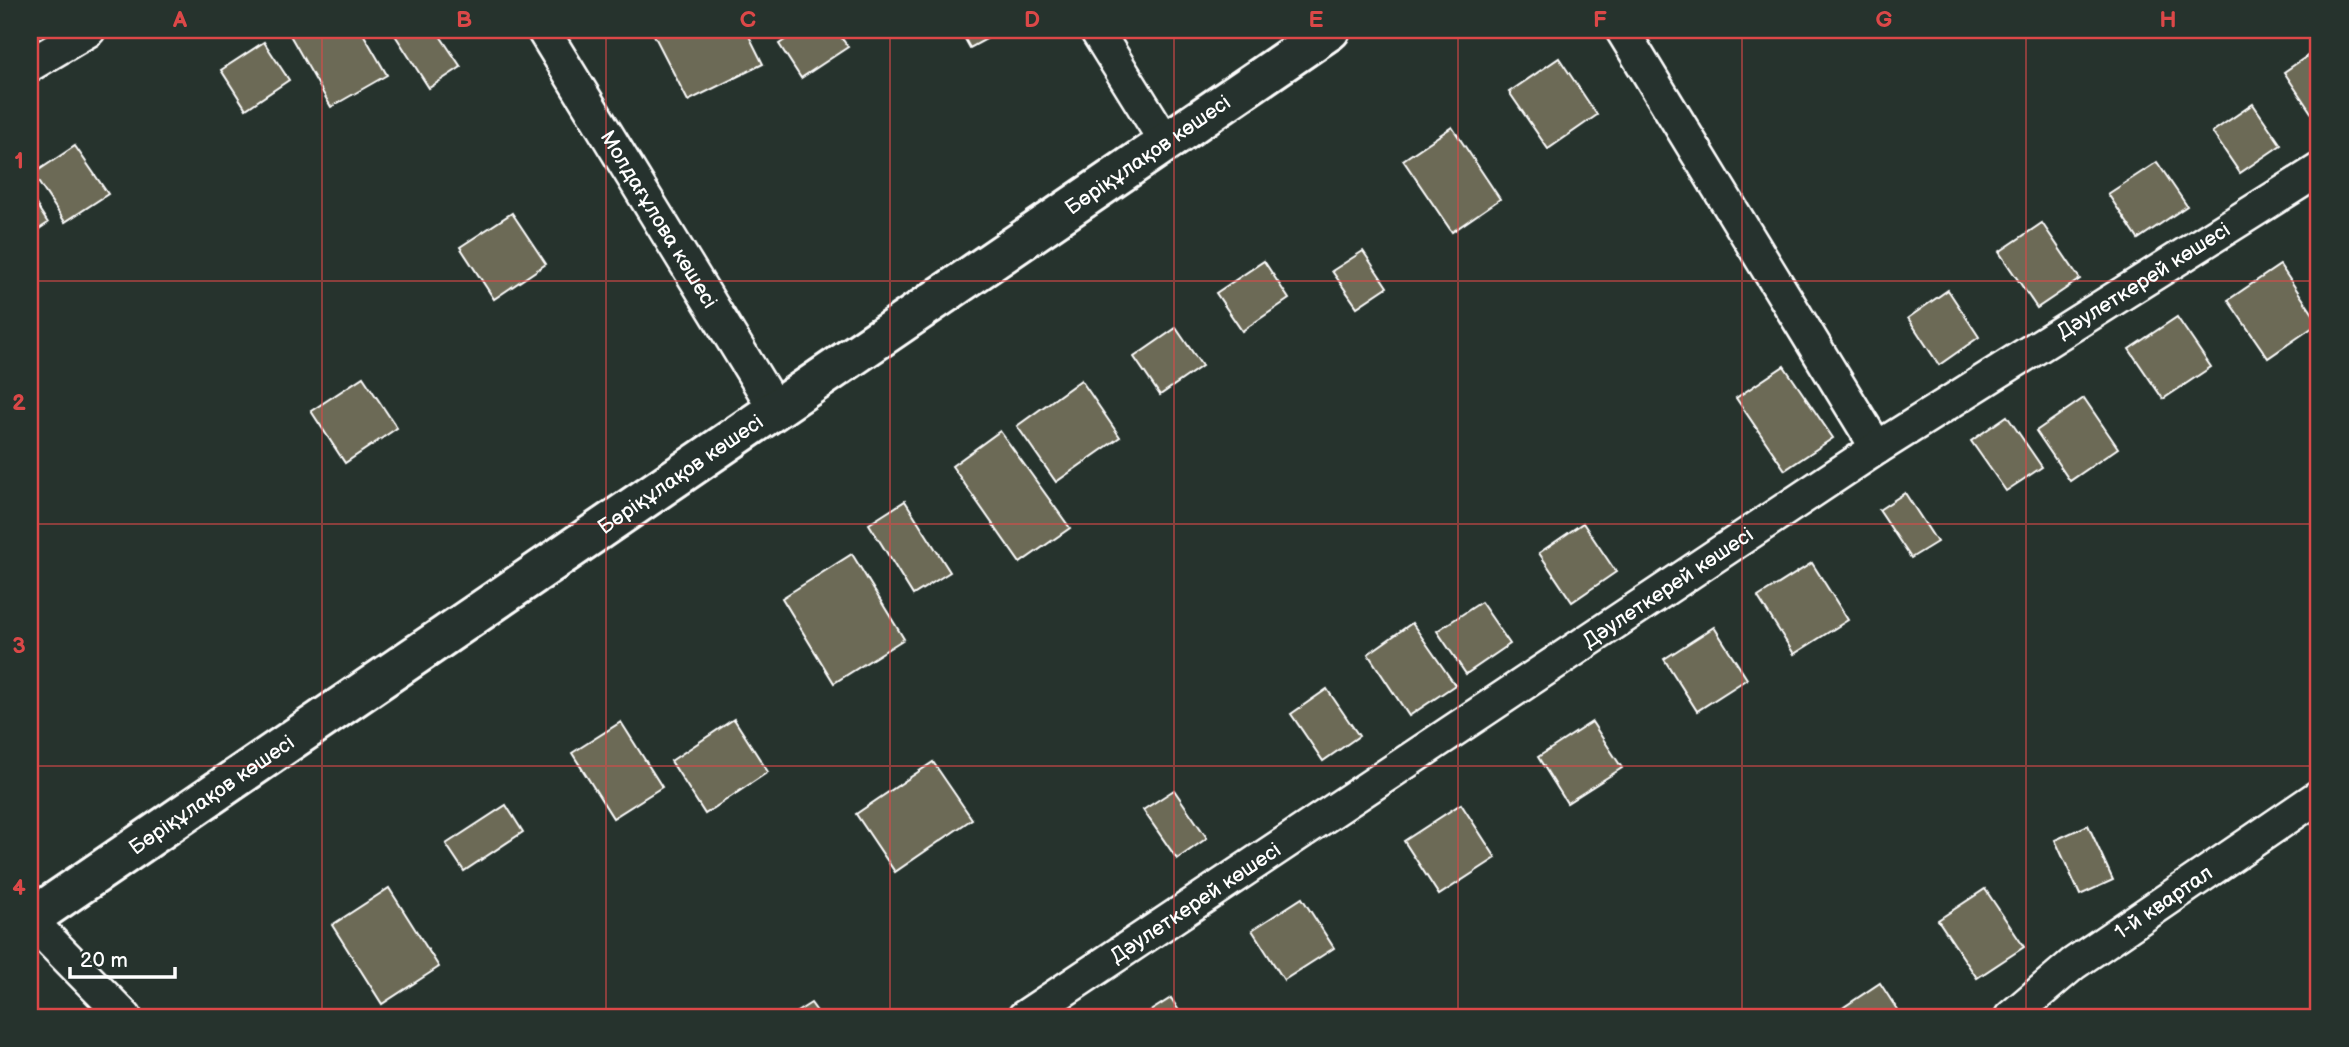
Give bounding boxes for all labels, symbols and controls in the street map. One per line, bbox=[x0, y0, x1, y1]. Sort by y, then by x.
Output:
text: A bbox=[172, 6, 188, 34]
text: B bbox=[456, 6, 472, 34]
text: C bbox=[740, 6, 756, 34]
text: D bbox=[1024, 6, 1040, 34]
text: E bbox=[1309, 6, 1324, 34]
text: F bbox=[1593, 6, 1607, 34]
text: G bbox=[1876, 6, 1893, 34]
text: H bbox=[2159, 6, 2177, 34]
street label: Бөріқұлақов көшесі bbox=[1060, 89, 1235, 220]
street label: Молдағұлова көшесі bbox=[595, 126, 723, 313]
text: 1 bbox=[14, 147, 24, 175]
street label: Дәулеткерей көшесі bbox=[2052, 217, 2235, 344]
text: 2 bbox=[12, 389, 26, 417]
street label: Бөріқұлақов көшесі bbox=[593, 409, 768, 539]
street label: Дәулеткерей көшесі bbox=[1578, 522, 1758, 653]
text: 3 bbox=[12, 632, 26, 660]
street label: Бөріқұлақов көшесі bbox=[124, 730, 299, 860]
street label: Дәулеткерей көшесі bbox=[1105, 837, 1285, 968]
street label: 1-й квартал bbox=[2110, 860, 2217, 945]
text: 4 bbox=[12, 874, 26, 902]
scale bar bbox=[70, 935, 175, 979]
text: 20 m bbox=[80, 948, 128, 973]

